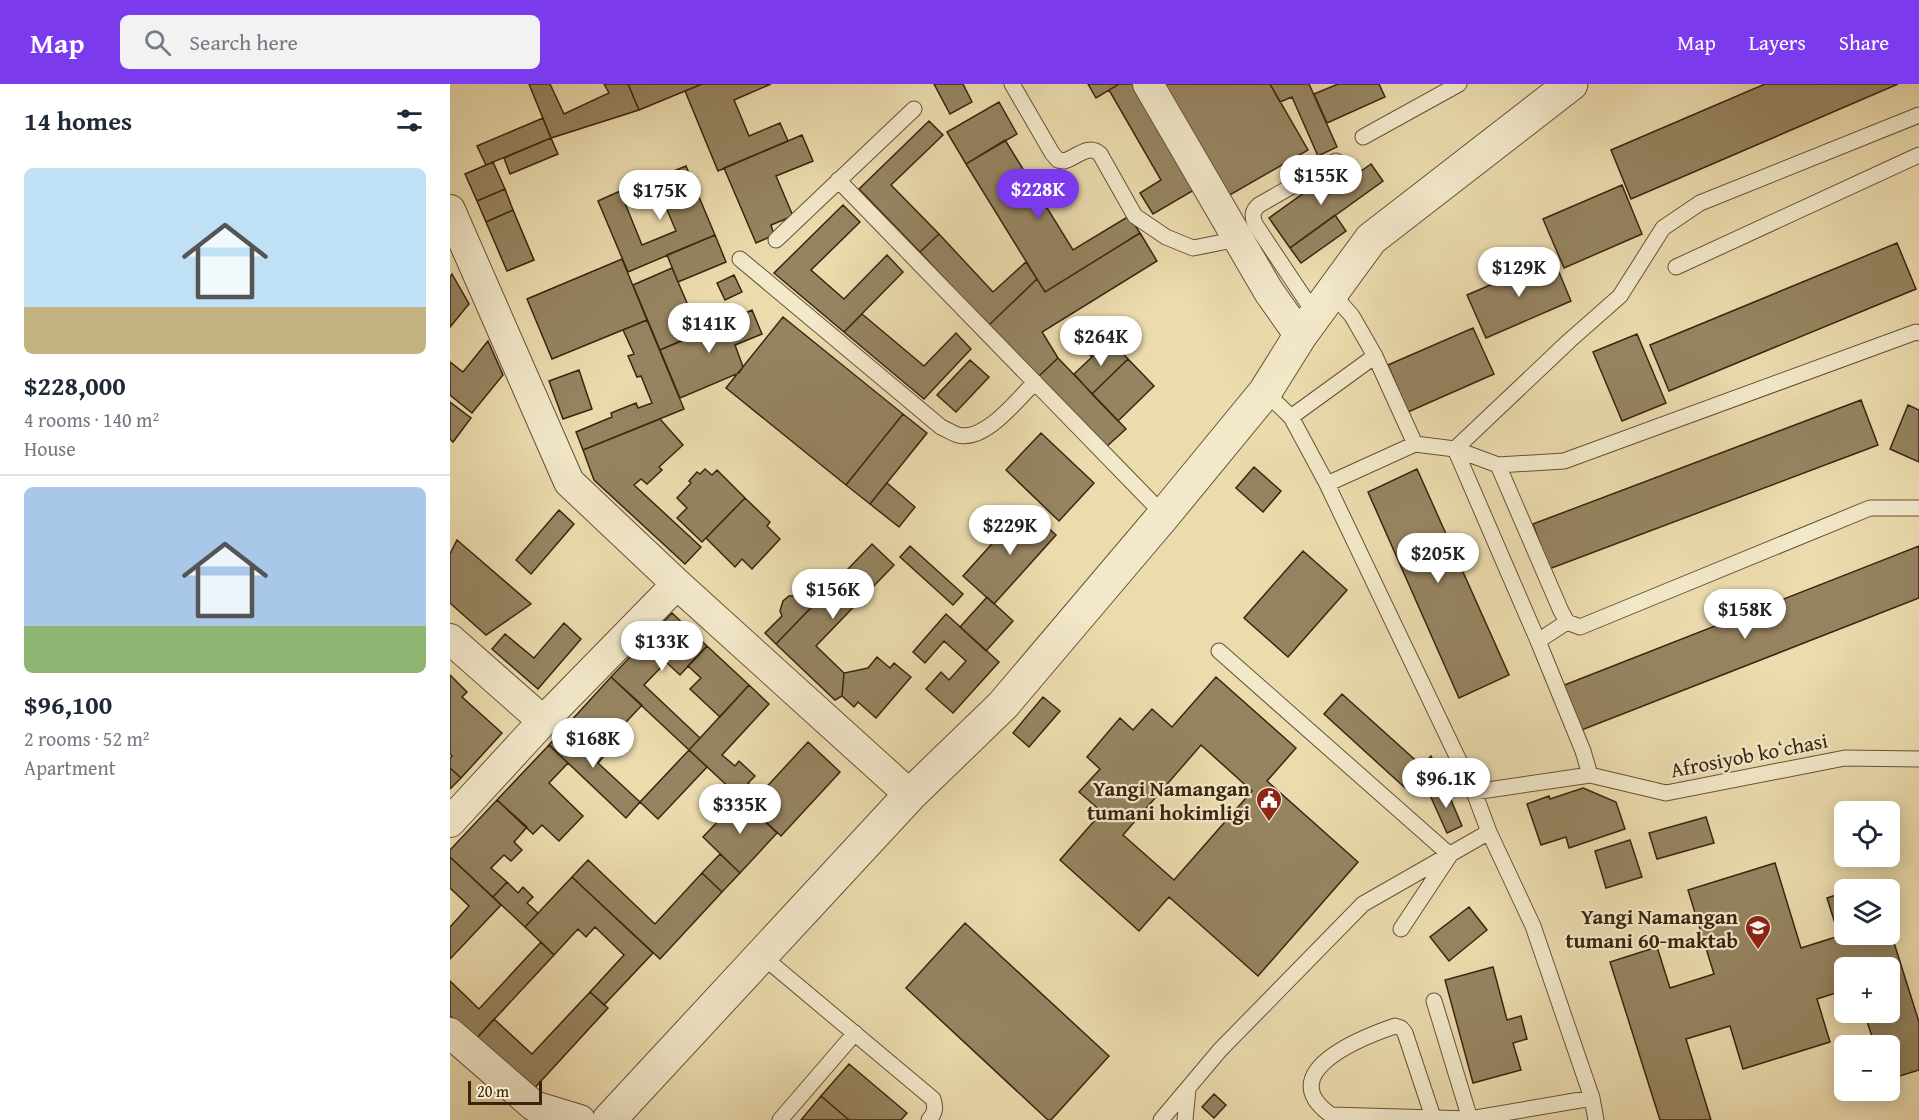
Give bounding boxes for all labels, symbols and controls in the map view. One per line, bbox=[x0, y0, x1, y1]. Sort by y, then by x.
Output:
search box bbox=[120, 15, 540, 69]
text: Map bbox=[30, 22, 84, 63]
icon: search bbox=[141, 26, 174, 59]
text: Search here bbox=[189, 26, 298, 58]
text: Map bbox=[1677, 27, 1716, 58]
text: Layers bbox=[1749, 27, 1806, 58]
text: Share bbox=[1839, 27, 1889, 58]
text: 14 homes bbox=[24, 101, 132, 140]
icon: filters bbox=[393, 104, 426, 137]
pin: $155K bbox=[1279, 155, 1363, 206]
text: $155K bbox=[1294, 160, 1348, 189]
pin: $228K bbox=[996, 169, 1080, 220]
pin: $175K bbox=[618, 170, 702, 221]
text: $228K bbox=[1011, 174, 1065, 203]
text: $175K bbox=[633, 175, 687, 204]
icon: home bbox=[171, 207, 279, 315]
pin: $129K bbox=[1477, 247, 1561, 298]
text: $129K bbox=[1492, 252, 1546, 281]
pin: $141K bbox=[667, 303, 751, 354]
text: $141K bbox=[682, 308, 736, 337]
pin: $264K bbox=[1059, 316, 1143, 367]
text: $264K bbox=[1074, 321, 1128, 350]
text: $228,000 bbox=[24, 366, 126, 405]
text: 4 rooms · 140 m² bbox=[24, 405, 159, 434]
text: House bbox=[24, 434, 76, 463]
pin: $229K bbox=[968, 505, 1052, 556]
text: $229K bbox=[983, 510, 1037, 539]
icon: home bbox=[171, 526, 279, 634]
pin: $205K bbox=[1396, 533, 1480, 584]
text: $205K bbox=[1411, 538, 1465, 567]
pin: $156K bbox=[791, 569, 875, 620]
text: $156K bbox=[806, 574, 860, 603]
pin: $158K bbox=[1703, 589, 1787, 640]
text: $158K bbox=[1718, 594, 1772, 623]
pin: $133K bbox=[620, 621, 704, 672]
text: $133K bbox=[635, 626, 689, 655]
text: $96,100 bbox=[24, 685, 112, 724]
pin: $168K bbox=[551, 718, 635, 769]
text: $168K bbox=[566, 723, 620, 752]
text: 2 rooms · 52 m² bbox=[24, 724, 150, 753]
street label: Afrosiyob koʻchasi bbox=[1668, 725, 1830, 785]
text: Apartment bbox=[24, 753, 116, 782]
pin: $96.1K bbox=[1397, 758, 1495, 809]
text: $96.1K bbox=[1416, 763, 1476, 792]
place label: Yangi Namangan tumani hokimligi bbox=[1087, 773, 1251, 828]
pin: $335K bbox=[698, 784, 782, 835]
public building icon: Yangi Namangan tumani hokimligi bbox=[1254, 785, 1284, 823]
text: $335K bbox=[713, 789, 767, 818]
map controls bbox=[1834, 801, 1900, 1101]
button: locate bbox=[1834, 801, 1900, 867]
button: layers bbox=[1834, 879, 1900, 945]
place label: Yangi Namangan tumani 60-maktab bbox=[1565, 901, 1739, 956]
school or university icon: Yangi Namangan tumani 60-maktab bbox=[1743, 913, 1773, 951]
button: + bbox=[1834, 957, 1900, 1023]
button: − bbox=[1834, 1035, 1900, 1101]
scale bar bbox=[468, 1078, 542, 1106]
text: 20 m bbox=[477, 1079, 509, 1103]

